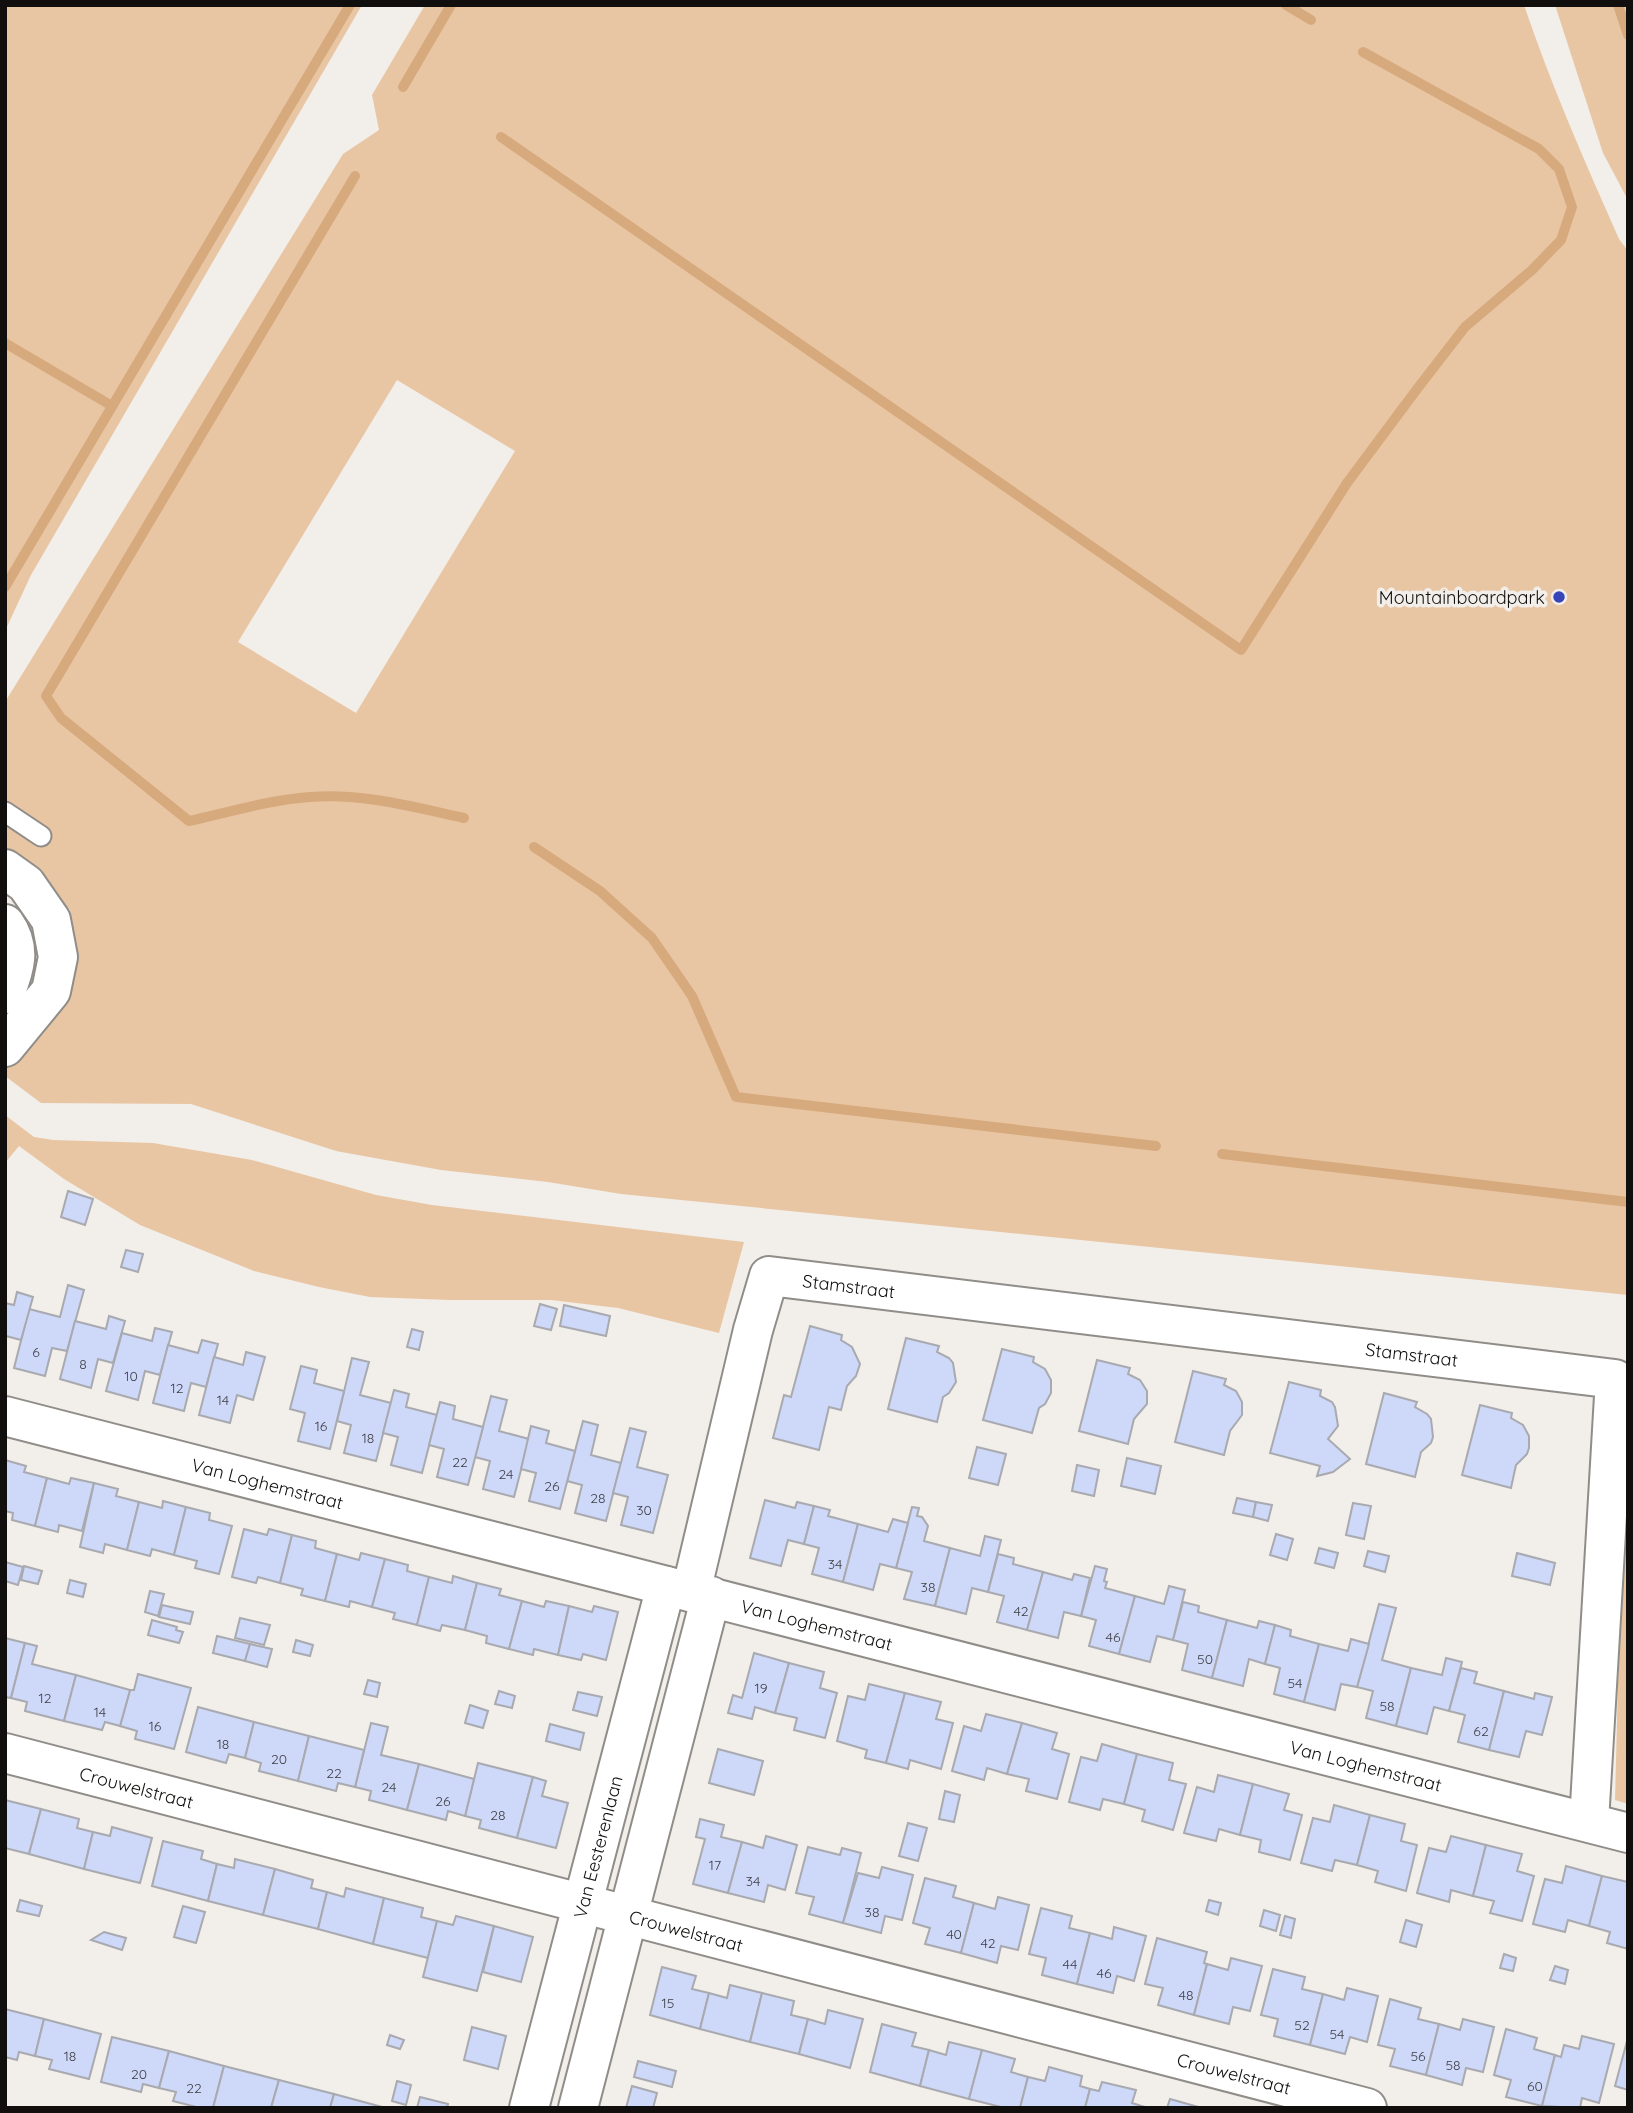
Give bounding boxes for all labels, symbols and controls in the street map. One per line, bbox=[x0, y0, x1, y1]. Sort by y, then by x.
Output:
place label: Mountainboardpark bbox=[1379, 586, 1545, 609]
marker: Mountainboardpark bbox=[1551, 589, 1567, 605]
street label: Stamstraat bbox=[801, 1269, 896, 1303]
street label: Stamstraat bbox=[1364, 1337, 1459, 1371]
house number: 6 bbox=[32, 1343, 40, 1361]
house number: 8 bbox=[79, 1355, 87, 1373]
house number: 10 bbox=[124, 1367, 138, 1385]
house number: 12 bbox=[171, 1379, 184, 1397]
house number: 14 bbox=[217, 1391, 229, 1409]
house number: 16 bbox=[315, 1417, 328, 1435]
house number: 18 bbox=[362, 1429, 374, 1447]
street label: Van Loghemstraat bbox=[189, 1453, 346, 1514]
house number: 22 bbox=[452, 1453, 468, 1471]
house number: 24 bbox=[499, 1465, 513, 1483]
house number: 26 bbox=[544, 1477, 560, 1495]
house number: 28 bbox=[590, 1489, 606, 1507]
house number: 30 bbox=[636, 1501, 652, 1519]
house number: 34 bbox=[828, 1555, 842, 1573]
house number: 38 bbox=[921, 1578, 935, 1596]
street label: Van Loghemstraat bbox=[738, 1594, 895, 1655]
house number: 42 bbox=[1013, 1602, 1029, 1620]
house number: 46 bbox=[1106, 1628, 1121, 1646]
house number: 50 bbox=[1197, 1650, 1213, 1668]
house number: 54 bbox=[1287, 1674, 1303, 1692]
house number: 19 bbox=[755, 1679, 768, 1697]
house number: 12 bbox=[39, 1689, 52, 1707]
house number: 58 bbox=[1379, 1697, 1395, 1715]
house number: 14 bbox=[94, 1703, 106, 1721]
house number: 16 bbox=[149, 1717, 162, 1735]
house number: 62 bbox=[1473, 1722, 1489, 1740]
house number: 18 bbox=[217, 1735, 229, 1753]
street label: Van Loghemstraat bbox=[1287, 1735, 1444, 1796]
house number: 20 bbox=[271, 1750, 287, 1768]
street label: Crouwelstraat bbox=[77, 1761, 196, 1813]
house number: 22 bbox=[326, 1764, 342, 1782]
street label: Van Eesterenlaan bbox=[568, 1773, 627, 1921]
house number: 24 bbox=[382, 1778, 396, 1796]
house number: 26 bbox=[435, 1792, 451, 1810]
house number: 28 bbox=[490, 1806, 506, 1824]
house number: 17 bbox=[709, 1856, 721, 1874]
house number: 34 bbox=[746, 1872, 760, 1890]
house number: 38 bbox=[865, 1903, 879, 1921]
street label: Crouwelstraat bbox=[627, 1905, 746, 1956]
house number: 40 bbox=[946, 1925, 962, 1943]
house number: 42 bbox=[980, 1934, 996, 1952]
house number: 44 bbox=[1063, 1955, 1077, 1973]
house number: 46 bbox=[1097, 1964, 1112, 1982]
house number: 48 bbox=[1179, 1986, 1193, 2004]
house number: 15 bbox=[662, 1994, 674, 2012]
house number: 52 bbox=[1294, 2016, 1310, 2034]
house number: 54 bbox=[1329, 2025, 1345, 2043]
house number: 18 bbox=[64, 2047, 76, 2065]
street label: Crouwelstraat bbox=[1175, 2047, 1293, 2099]
house number: 56 bbox=[1410, 2047, 1426, 2065]
house number: 58 bbox=[1445, 2056, 1461, 2074]
house number: 20 bbox=[131, 2065, 147, 2083]
house number: 60 bbox=[1527, 2077, 1543, 2095]
house number: 22 bbox=[186, 2079, 202, 2097]

